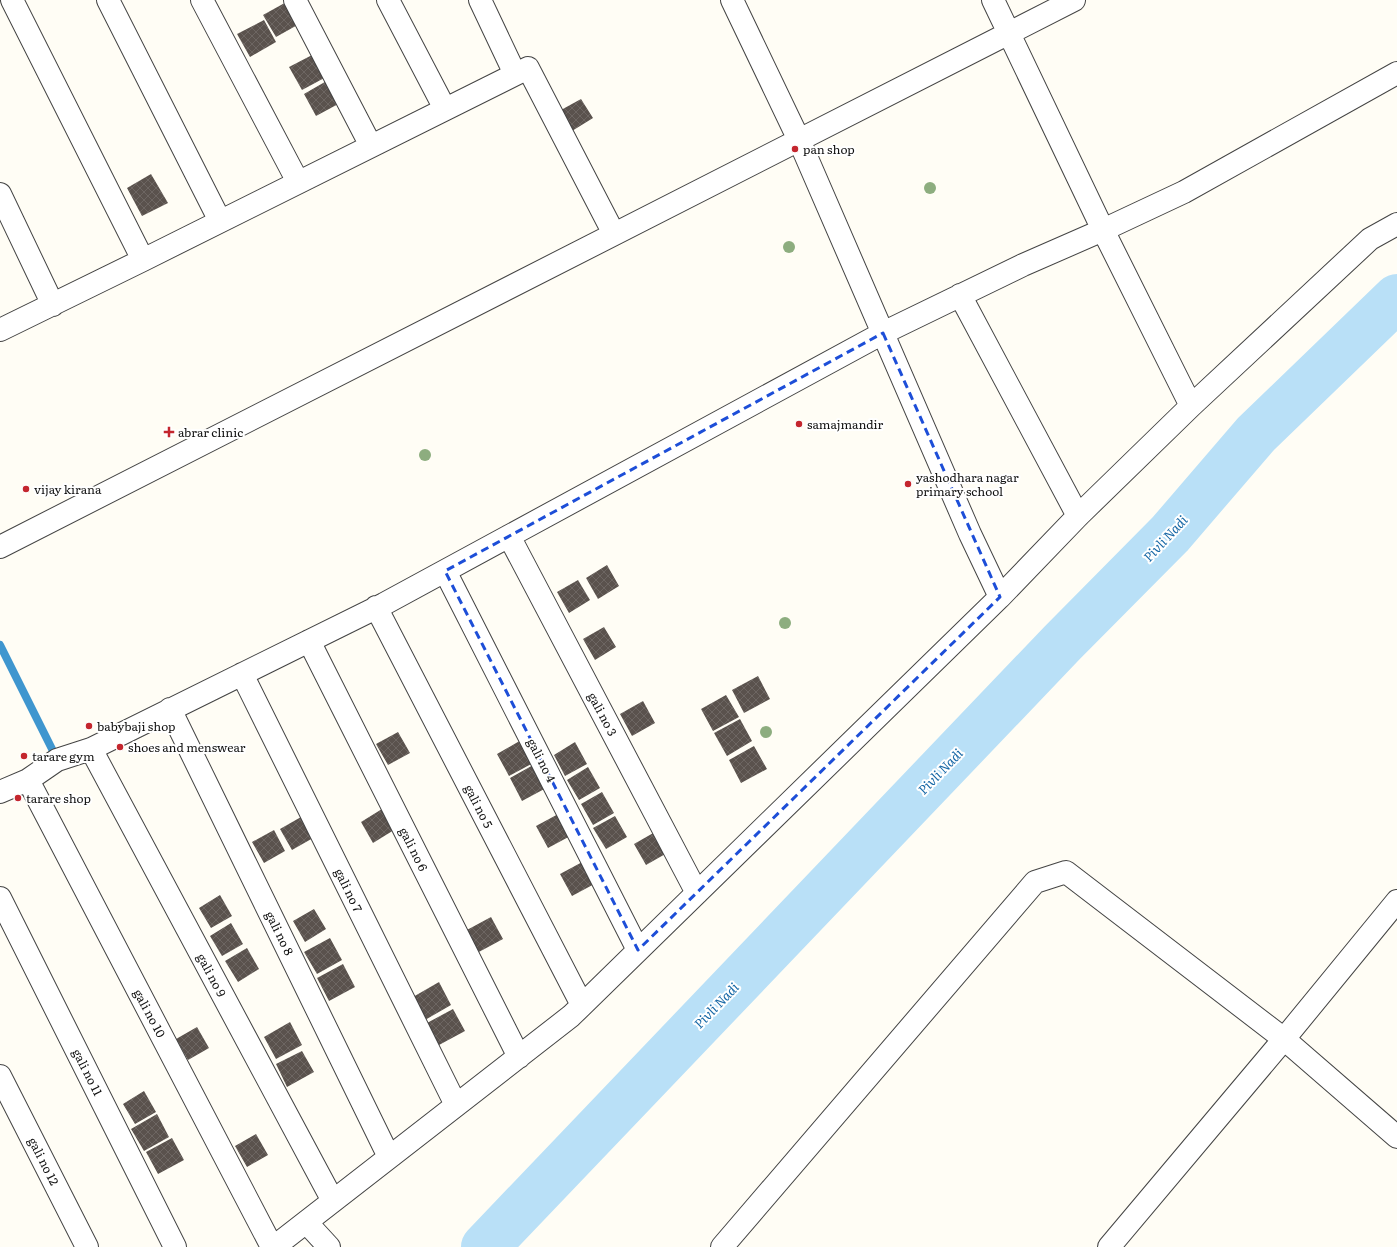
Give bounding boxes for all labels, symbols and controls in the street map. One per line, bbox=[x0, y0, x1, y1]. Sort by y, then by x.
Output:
place label: pan shop bbox=[803, 140, 855, 158]
marker: pan shop bbox=[790, 144, 800, 154]
place label: samajmandir bbox=[807, 415, 884, 433]
marker: samajmandir bbox=[794, 419, 804, 429]
place label: abrar clinic bbox=[178, 423, 243, 441]
marker: abrar clinic bbox=[163, 426, 175, 438]
place label: yashodhara nagar primary school bbox=[916, 468, 1019, 500]
marker: yashodhara nagar primary school bbox=[903, 479, 913, 489]
place label: vijay kirana bbox=[34, 480, 102, 498]
marker: vijay kirana bbox=[21, 484, 31, 494]
water label: Pivli Nadi bbox=[1139, 511, 1192, 565]
street label: gali no 3 bbox=[584, 689, 622, 739]
place label: babybaji shop bbox=[97, 717, 175, 735]
marker: babybaji shop bbox=[84, 721, 94, 731]
street label: gali no 4 bbox=[523, 735, 561, 786]
place label: shoes and menswear bbox=[128, 738, 246, 756]
marker: shoes and menswear bbox=[115, 742, 125, 752]
water label: Pivli Nadi bbox=[913, 744, 967, 798]
place label: tarare gym bbox=[32, 747, 95, 765]
marker: tarare gym bbox=[19, 751, 29, 761]
street label: gali no 5 bbox=[460, 781, 498, 831]
place label: tarare shop bbox=[26, 789, 91, 807]
marker: tarare shop bbox=[13, 793, 23, 803]
street label: gali no 6 bbox=[395, 824, 433, 875]
street label: gali no 7 bbox=[331, 865, 367, 915]
street label: gali no 8 bbox=[262, 908, 299, 959]
street label: gali no 9 bbox=[193, 950, 231, 1000]
water label: Pivli Nadi bbox=[689, 978, 743, 1032]
street label: gali no 10 bbox=[130, 986, 170, 1040]
street label: gali no 11 bbox=[69, 1045, 108, 1099]
street label: gali no 12 bbox=[24, 1134, 64, 1188]

